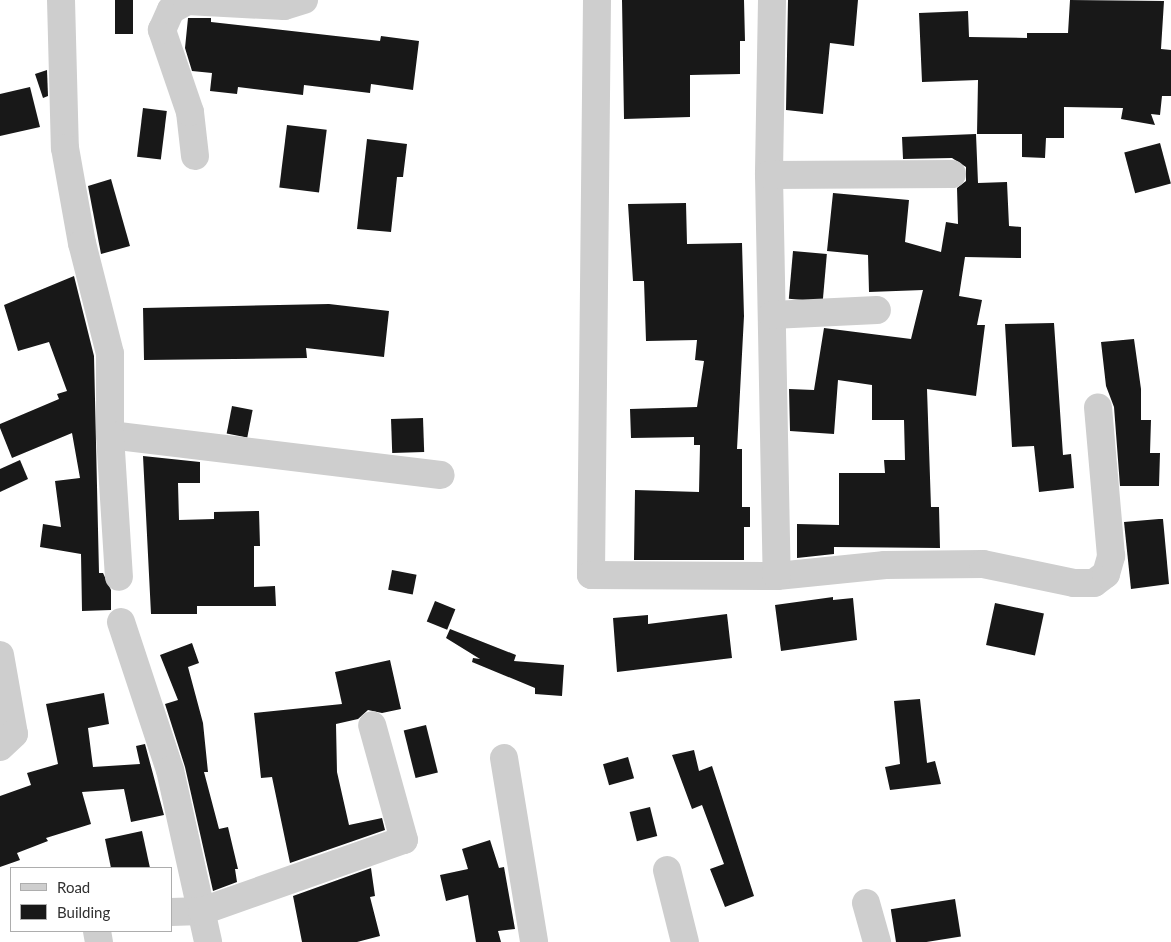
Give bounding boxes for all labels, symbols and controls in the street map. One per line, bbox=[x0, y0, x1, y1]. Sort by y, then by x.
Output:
legend bbox=[10, 867, 172, 932]
text: Road bbox=[57, 878, 90, 896]
text: Building bbox=[57, 903, 110, 921]

